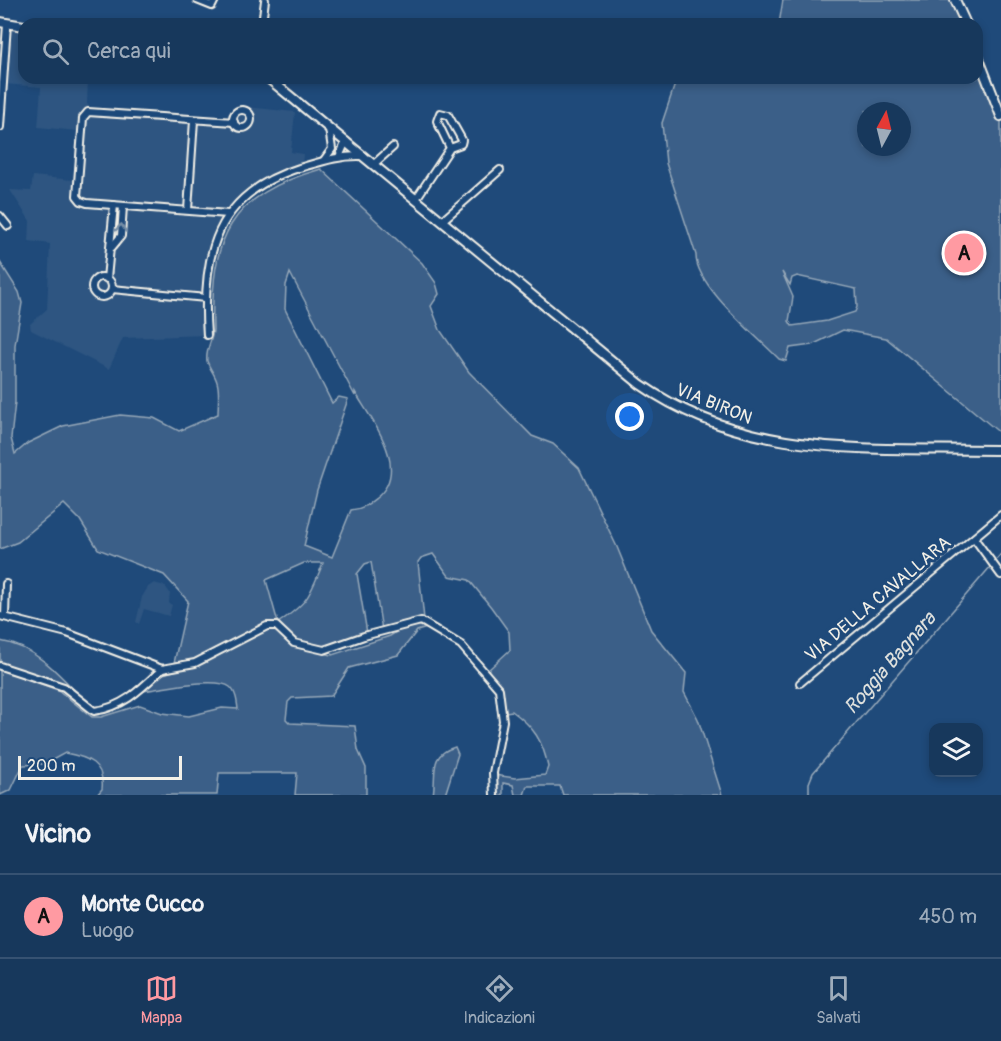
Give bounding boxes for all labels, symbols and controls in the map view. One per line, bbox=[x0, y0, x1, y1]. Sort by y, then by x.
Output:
search box bbox=[18, 18, 983, 84]
icon: search bbox=[39, 35, 72, 68]
text: Cerca qui bbox=[87, 37, 171, 65]
north arrow bbox=[857, 102, 911, 156]
one-way arrow bbox=[114, 224, 127, 233]
pin: A bbox=[944, 230, 984, 276]
street label: VIA BIRON bbox=[672, 378, 756, 430]
your location bbox=[615, 402, 644, 431]
street label: VIA DELLA CAVALLARA bbox=[800, 531, 956, 667]
water label: Roggia Bagnara bbox=[839, 605, 942, 719]
map controls bbox=[929, 723, 983, 777]
button: layers bbox=[929, 723, 983, 777]
scale bar bbox=[18, 753, 182, 780]
text: 200 m bbox=[27, 756, 75, 776]
text: Vicino bbox=[24, 818, 91, 850]
text: Monte Cucco bbox=[81, 890, 204, 918]
text: A bbox=[37, 904, 50, 929]
text: 450 m bbox=[919, 904, 977, 929]
text: Luogo bbox=[81, 918, 134, 943]
tab: Mappa bbox=[141, 972, 182, 1028]
tab: Indicazioni bbox=[464, 972, 535, 1028]
tab: Salvati bbox=[816, 972, 860, 1028]

